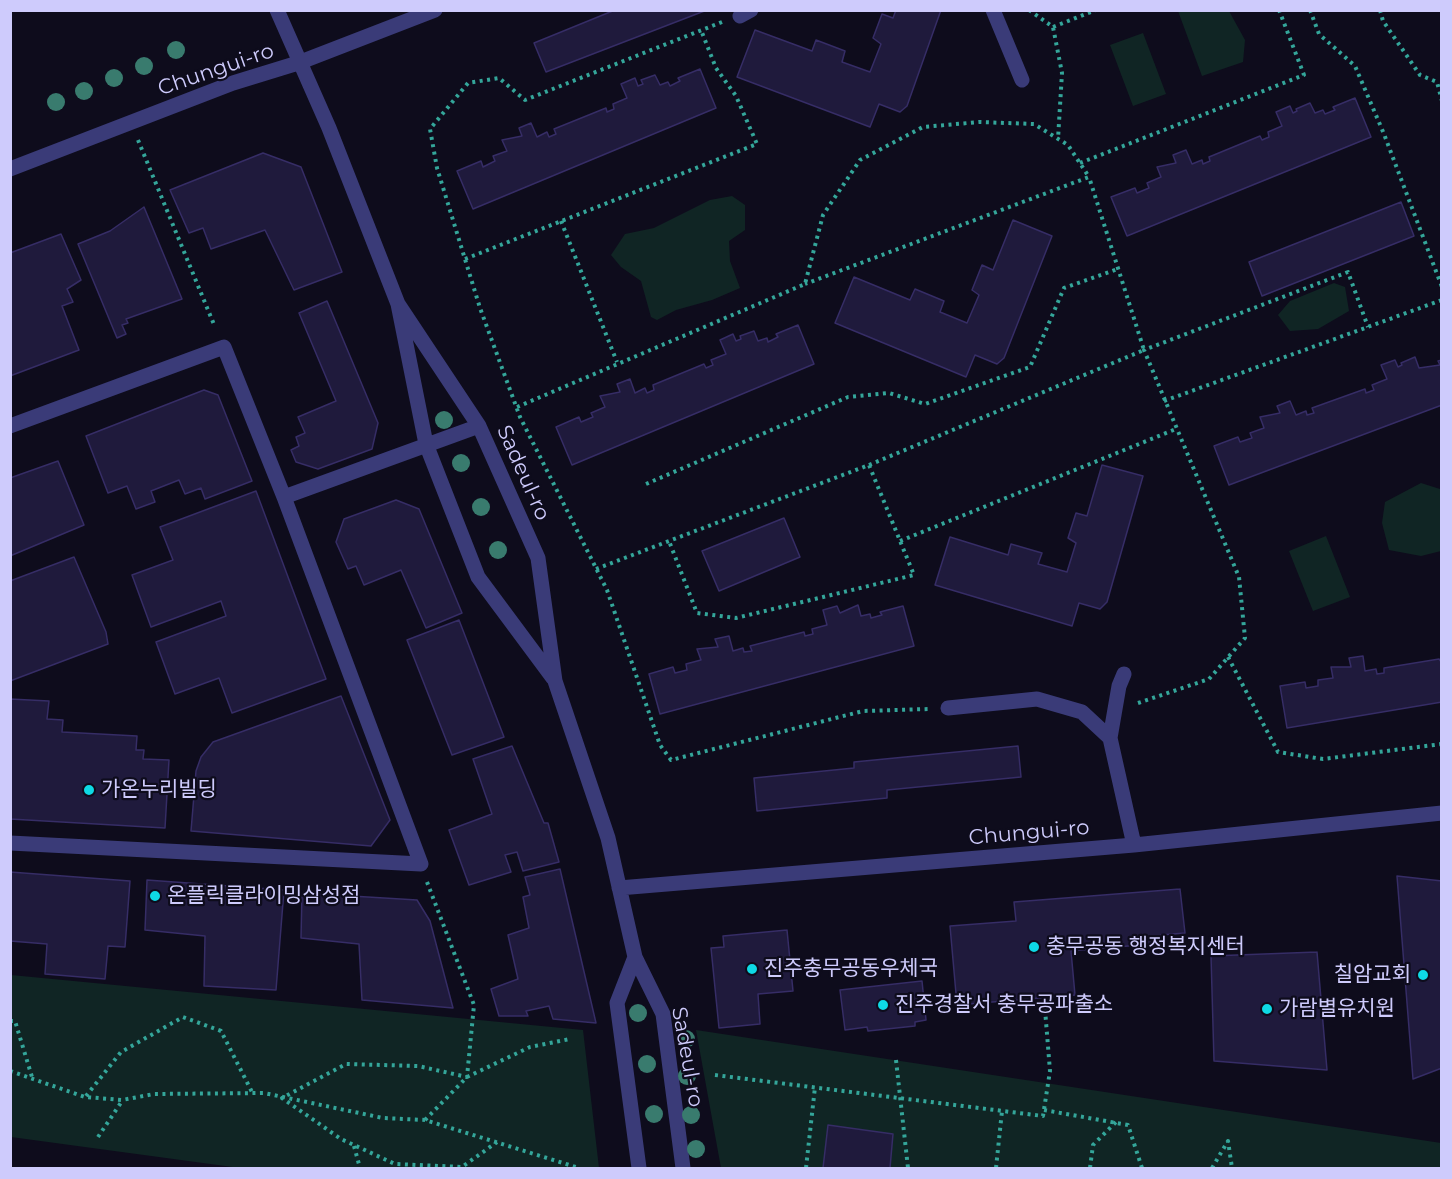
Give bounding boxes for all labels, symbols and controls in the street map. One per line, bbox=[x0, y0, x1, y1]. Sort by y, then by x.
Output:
street label: Chungui-ro bbox=[155, 38, 277, 102]
street label: Sadeul-ro bbox=[491, 422, 555, 524]
place label: 가온누리빌딩 bbox=[101, 777, 217, 803]
marker: 가온누리빌딩 bbox=[82, 783, 96, 797]
street label: Chungui-ro bbox=[968, 815, 1090, 851]
place label: 온플릭클라이밍삼성점 bbox=[167, 883, 360, 909]
marker: 온플릭클라이밍삼성점 bbox=[148, 889, 162, 903]
place label: 충무공동 행정복지센터 bbox=[1046, 934, 1245, 960]
marker: 충무공동 행정복지센터 bbox=[1027, 940, 1041, 954]
place label: 진주충무공동우체국 bbox=[764, 956, 938, 982]
marker: 진주충무공동우체국 bbox=[745, 962, 759, 976]
place label: 칠암교회 bbox=[1334, 962, 1411, 988]
marker: 칠암교회 bbox=[1416, 968, 1430, 982]
place label: 진주경찰서 충무공파출소 bbox=[895, 992, 1113, 1018]
place label: 가람별유치원 bbox=[1279, 996, 1395, 1022]
marker: 진주경찰서 충무공파출소 bbox=[876, 998, 890, 1012]
marker: 가람별유치원 bbox=[1260, 1002, 1274, 1016]
street label: Sadeul-ro bbox=[666, 1005, 708, 1109]

